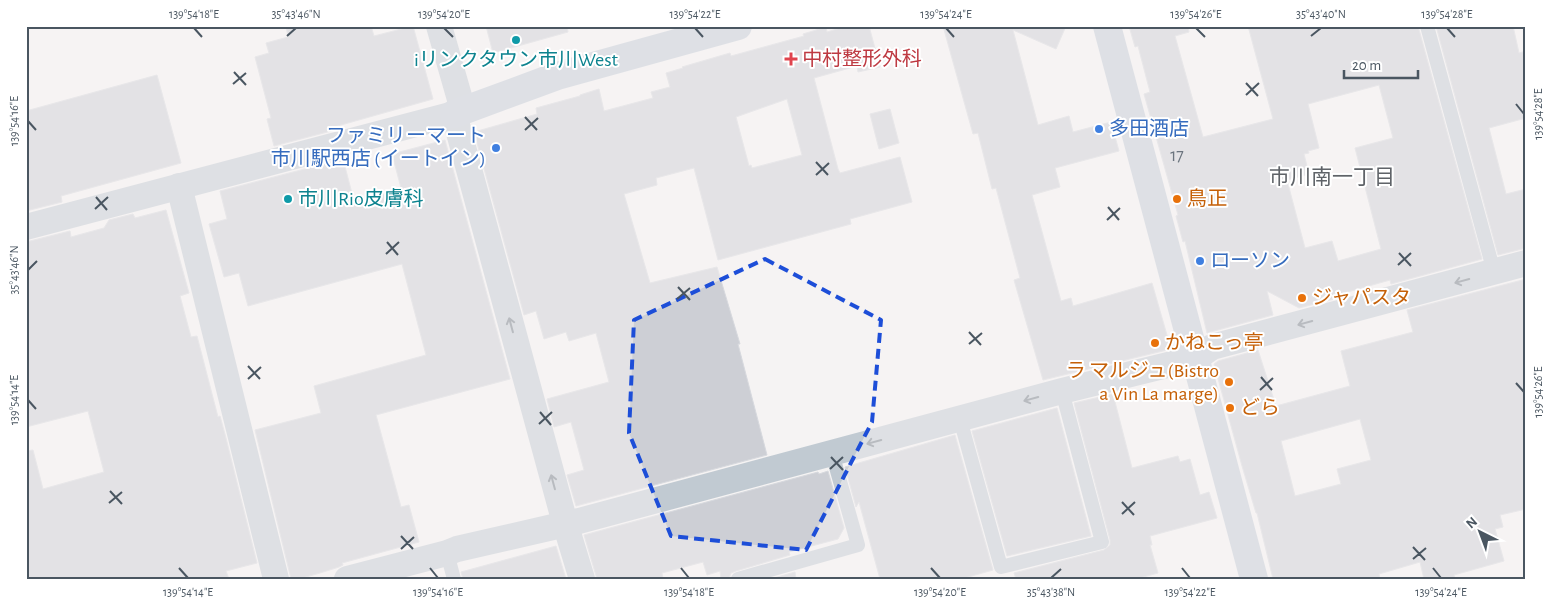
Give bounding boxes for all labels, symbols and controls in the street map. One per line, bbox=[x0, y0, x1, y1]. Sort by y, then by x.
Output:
text: 139°54'18"E bbox=[169, 8, 219, 20]
text: 35°43'46"N bbox=[271, 8, 321, 20]
text: 139°54'20"E bbox=[418, 8, 470, 20]
text: 139°54'22"E bbox=[669, 8, 721, 20]
text: 139°54'24"E bbox=[920, 8, 972, 20]
text: 139°54'26"E bbox=[1170, 8, 1222, 20]
text: 35°43'40"N bbox=[1296, 8, 1346, 20]
text: 139°54'28"E bbox=[1421, 8, 1473, 20]
marker: iリンクタウン市川West bbox=[510, 34, 522, 46]
place label: 中村整形外科 bbox=[802, 48, 922, 69]
scale bar bbox=[1344, 48, 1418, 80]
place label: iリンクタウン市川West bbox=[414, 49, 619, 70]
marker: 中村整形外科 bbox=[784, 52, 798, 66]
text: 20 m bbox=[1352, 58, 1381, 73]
text: 139°54'28"E bbox=[1532, 88, 1544, 140]
text: 139°54'16"E bbox=[8, 96, 20, 146]
place label: 多田酒店 bbox=[1109, 118, 1189, 139]
marker: 多田酒店 bbox=[1093, 123, 1105, 135]
place label: ファミリーマート 市川駅西店 (イートイン) bbox=[271, 126, 486, 169]
marker: ファミリーマート 市川駅西店 (イートイン) bbox=[490, 142, 502, 154]
house number: 17 bbox=[1170, 147, 1184, 165]
district label: 市川南一丁目 bbox=[1269, 166, 1395, 188]
place label: 市川Rio皮膚科 bbox=[298, 187, 424, 209]
place label: 鳥正 bbox=[1187, 188, 1227, 209]
marker: 市川Rio皮膚科 bbox=[282, 193, 294, 205]
marker: 鳥正 bbox=[1171, 193, 1183, 205]
text: 35°43'46"N bbox=[8, 245, 20, 295]
place label: ローソン bbox=[1210, 251, 1290, 271]
marker: ローソン bbox=[1194, 255, 1206, 267]
one-way arrow bbox=[1454, 276, 1470, 286]
place label: ジャパスタ bbox=[1312, 287, 1411, 308]
marker: ジャパスタ bbox=[1296, 292, 1308, 304]
one-way arrow bbox=[506, 317, 515, 333]
one-way arrow bbox=[1297, 318, 1313, 328]
place label: かねこっ亭 bbox=[1165, 332, 1264, 353]
marker: かねこっ亭 bbox=[1149, 337, 1161, 349]
place label: ラ マルジュ(Bistro a Vin La marge) bbox=[1066, 361, 1219, 404]
text: 139°54'26"E bbox=[1532, 366, 1544, 418]
text: 139°54'14"E bbox=[8, 375, 20, 425]
marker: ラ マルジュ(Bistro a Vin La marge) bbox=[1223, 376, 1235, 388]
one-way arrow bbox=[1024, 395, 1040, 405]
place label: どら bbox=[1240, 397, 1280, 418]
marker: どら bbox=[1224, 402, 1236, 414]
one-way arrow bbox=[867, 437, 883, 447]
one-way arrow bbox=[548, 474, 558, 490]
north arrow bbox=[1454, 508, 1504, 558]
text: N bbox=[1464, 515, 1480, 532]
text: 139°54'14"E bbox=[163, 586, 213, 598]
text: 139°54'16"E bbox=[413, 586, 463, 598]
text: 139°54'18"E bbox=[664, 586, 714, 598]
text: 139°54'20"E bbox=[914, 586, 966, 598]
text: 35°43'38"N bbox=[1027, 586, 1075, 598]
text: 139°54'22"E bbox=[1164, 586, 1216, 598]
text: 139°54'24"E bbox=[1415, 586, 1467, 598]

